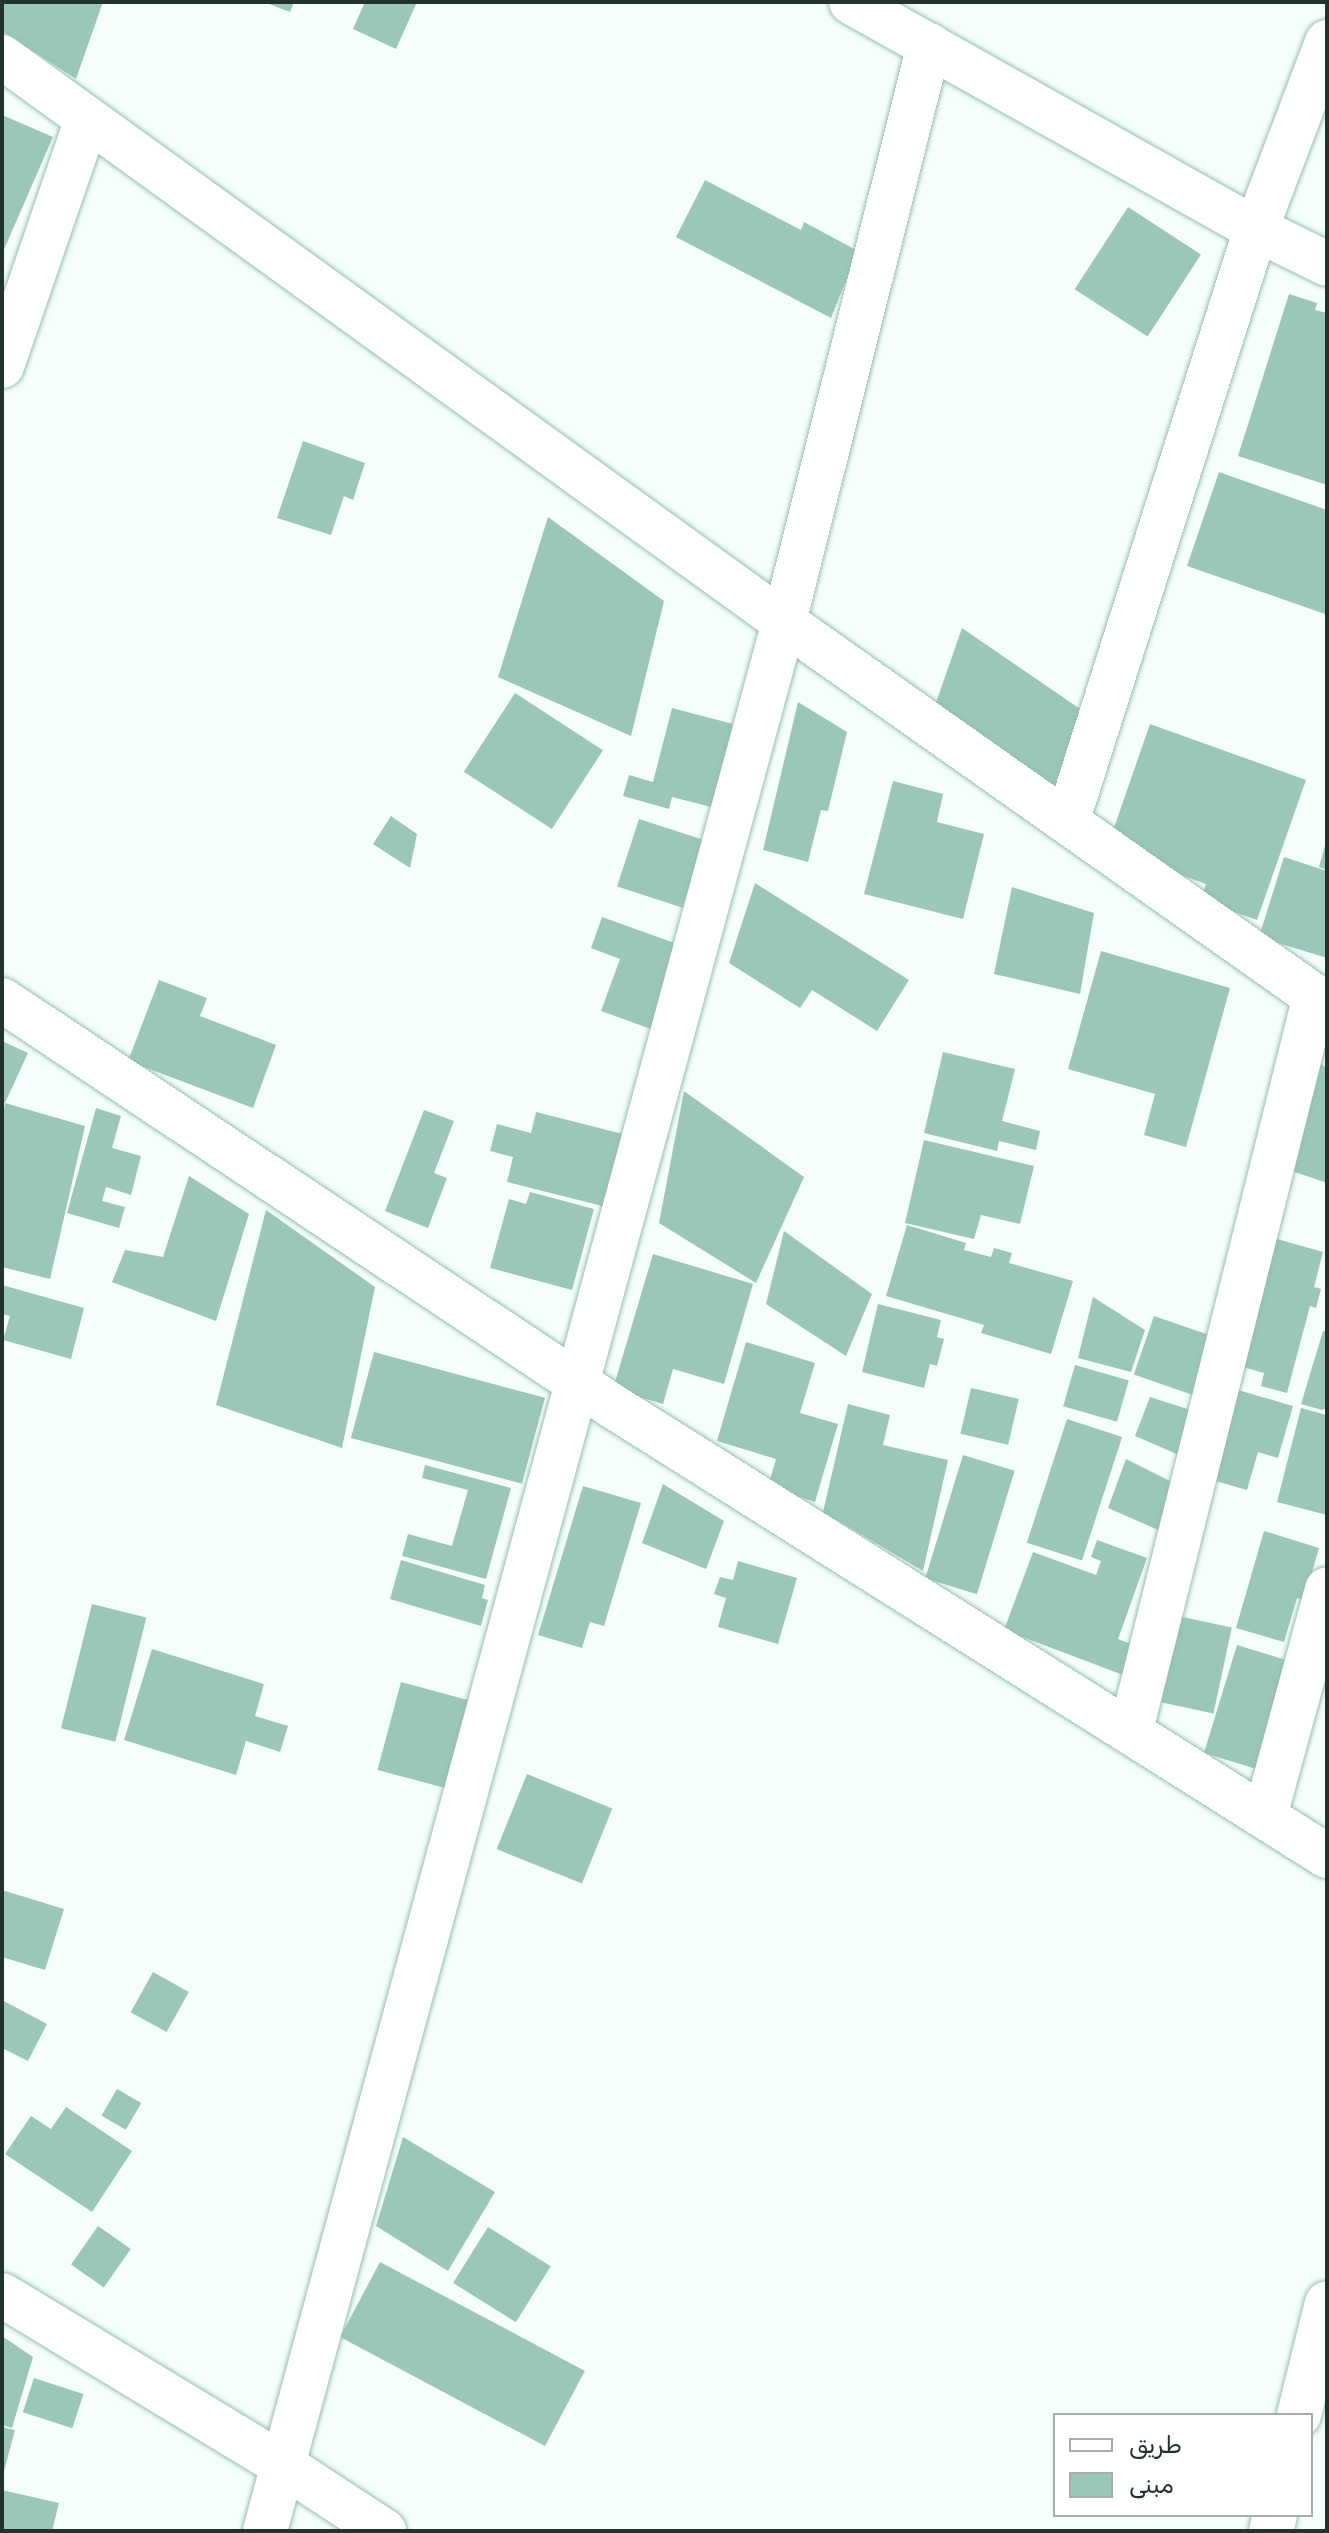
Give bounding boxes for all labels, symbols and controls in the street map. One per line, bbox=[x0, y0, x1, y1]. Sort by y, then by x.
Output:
legend bbox=[1053, 2413, 1313, 2517]
text: طريق bbox=[1129, 2431, 1182, 2459]
text: مبنى bbox=[1129, 2471, 1174, 2499]

